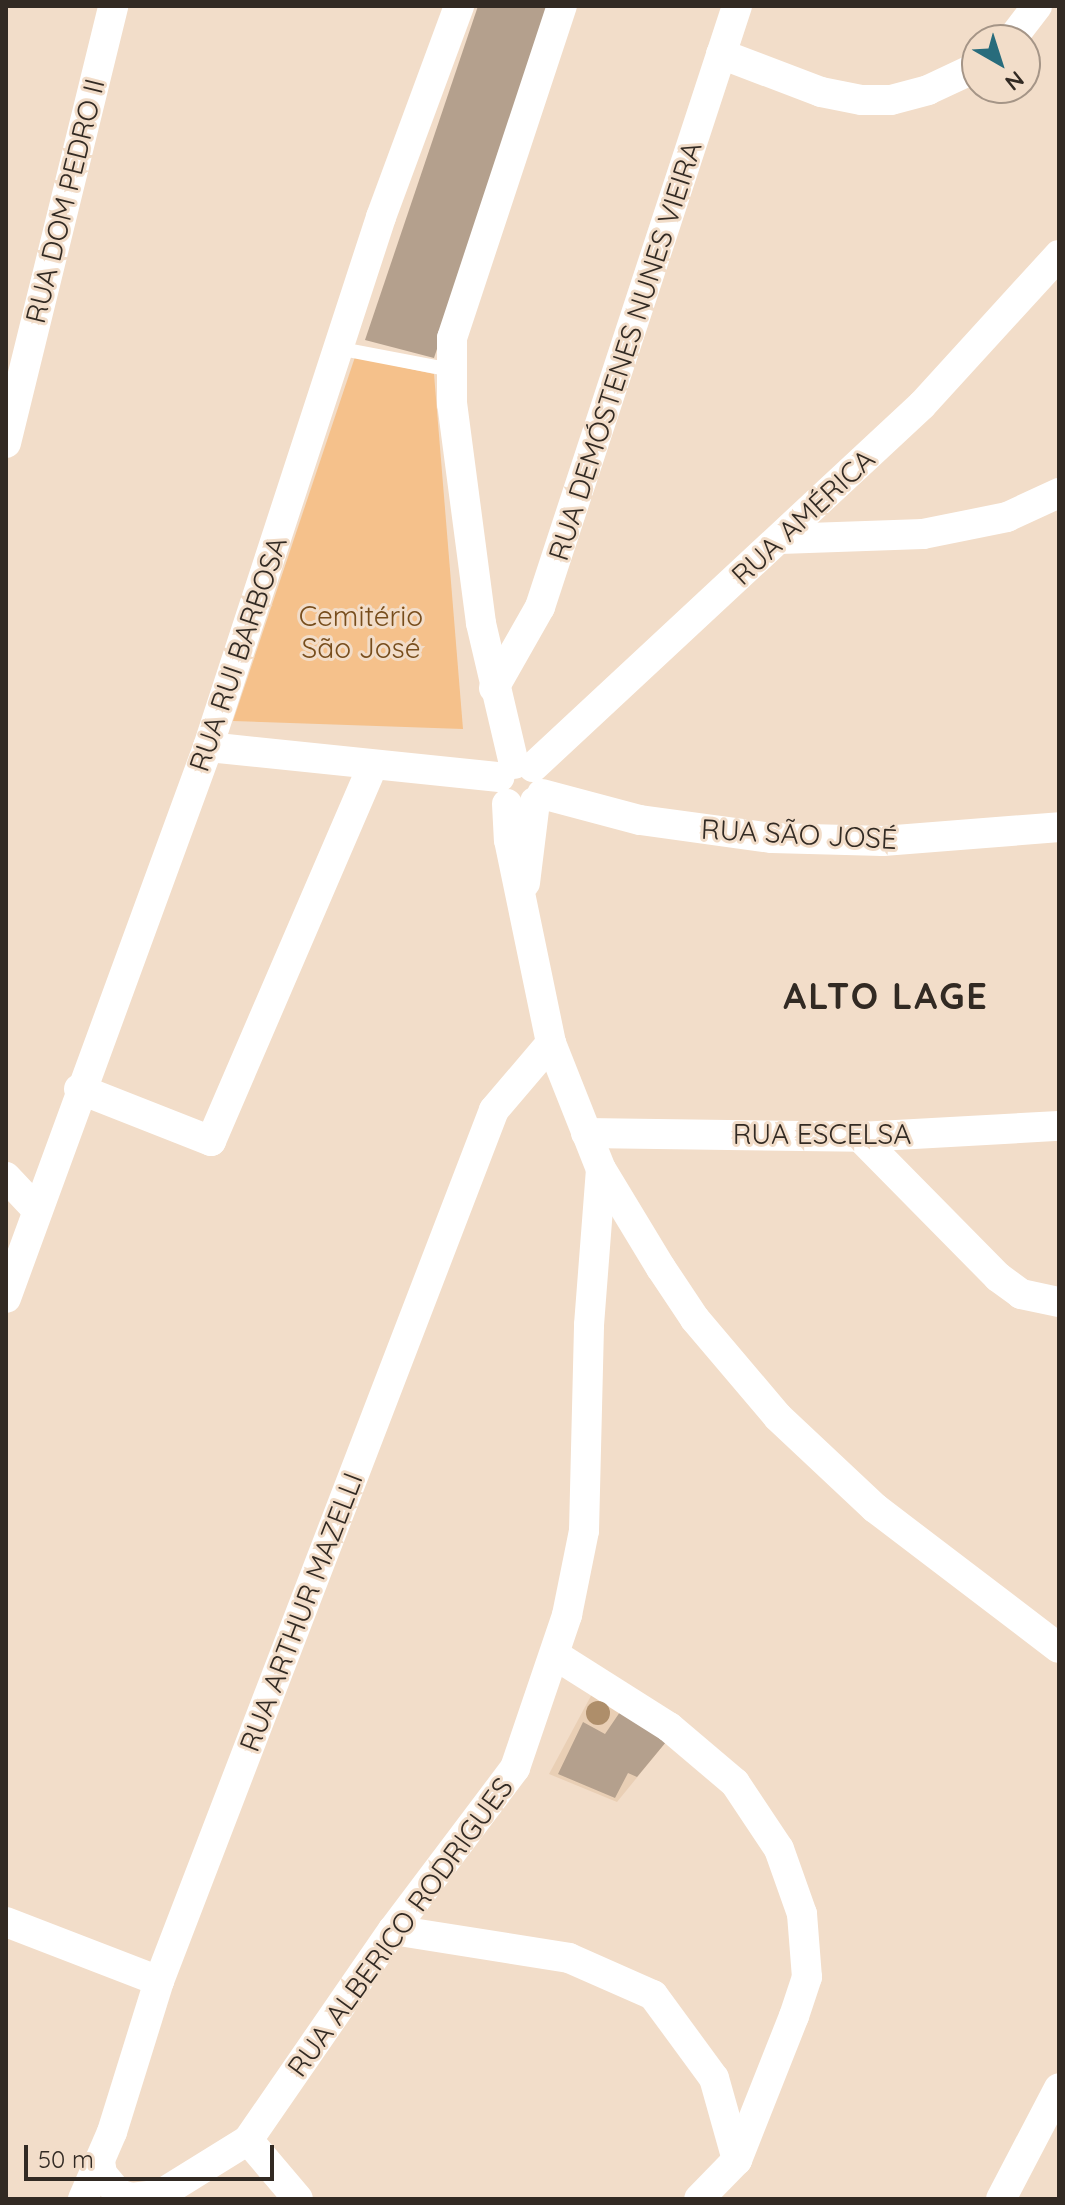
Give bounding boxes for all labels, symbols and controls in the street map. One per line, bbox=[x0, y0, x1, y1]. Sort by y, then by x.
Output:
north arrow bbox=[961, 24, 1041, 104]
text: N bbox=[1000, 65, 1030, 97]
street label: RUA DOM PEDRO II bbox=[18, 75, 112, 327]
street label: RUA DEMÓSTENES NUNES VIEIRA bbox=[541, 137, 709, 565]
street label: RUA AMÉRICA bbox=[724, 442, 882, 592]
street label: RUA RUI BARBOSA bbox=[182, 532, 294, 776]
park label: Cemitério São José bbox=[299, 599, 423, 665]
street label: RUA SÃO JOSÉ bbox=[700, 812, 898, 856]
district label: ALTO LAGE bbox=[783, 974, 989, 1018]
street label: RUA ESCELSA bbox=[733, 1117, 911, 1151]
street label: RUA ARTHUR MAZELLI bbox=[232, 1468, 370, 1756]
street label: RUA ALBERICO RODRIGUES bbox=[280, 1771, 520, 2083]
scale bar bbox=[28, 2129, 278, 2179]
text: 50 m bbox=[38, 2144, 94, 2174]

